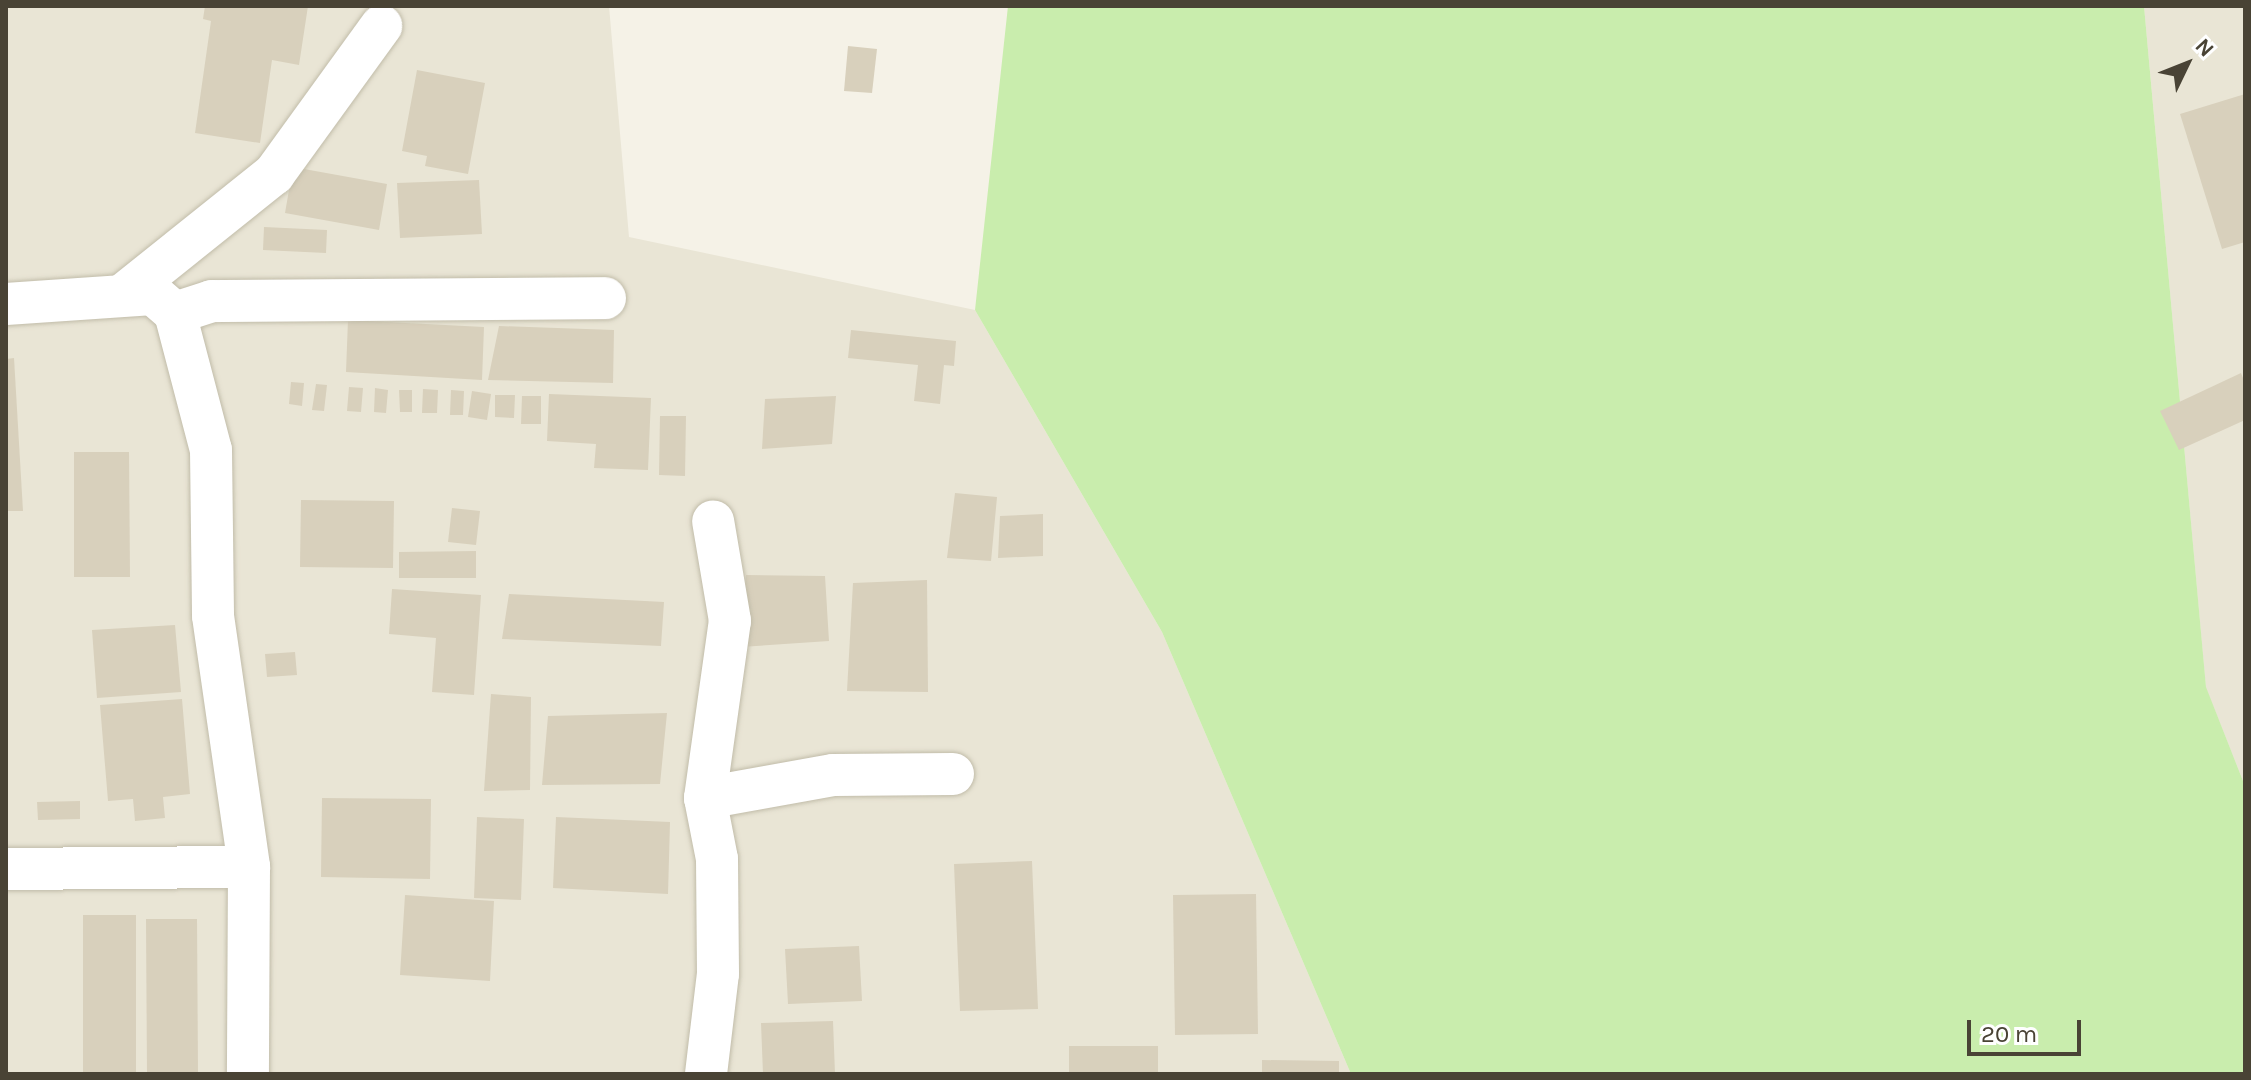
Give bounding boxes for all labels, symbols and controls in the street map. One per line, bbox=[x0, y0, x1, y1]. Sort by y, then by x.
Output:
north arrow bbox=[2147, 24, 2227, 104]
text: N bbox=[2190, 33, 2219, 62]
scale bar bbox=[1971, 1004, 2085, 1054]
text: 20 m bbox=[1981, 1020, 2037, 1048]

